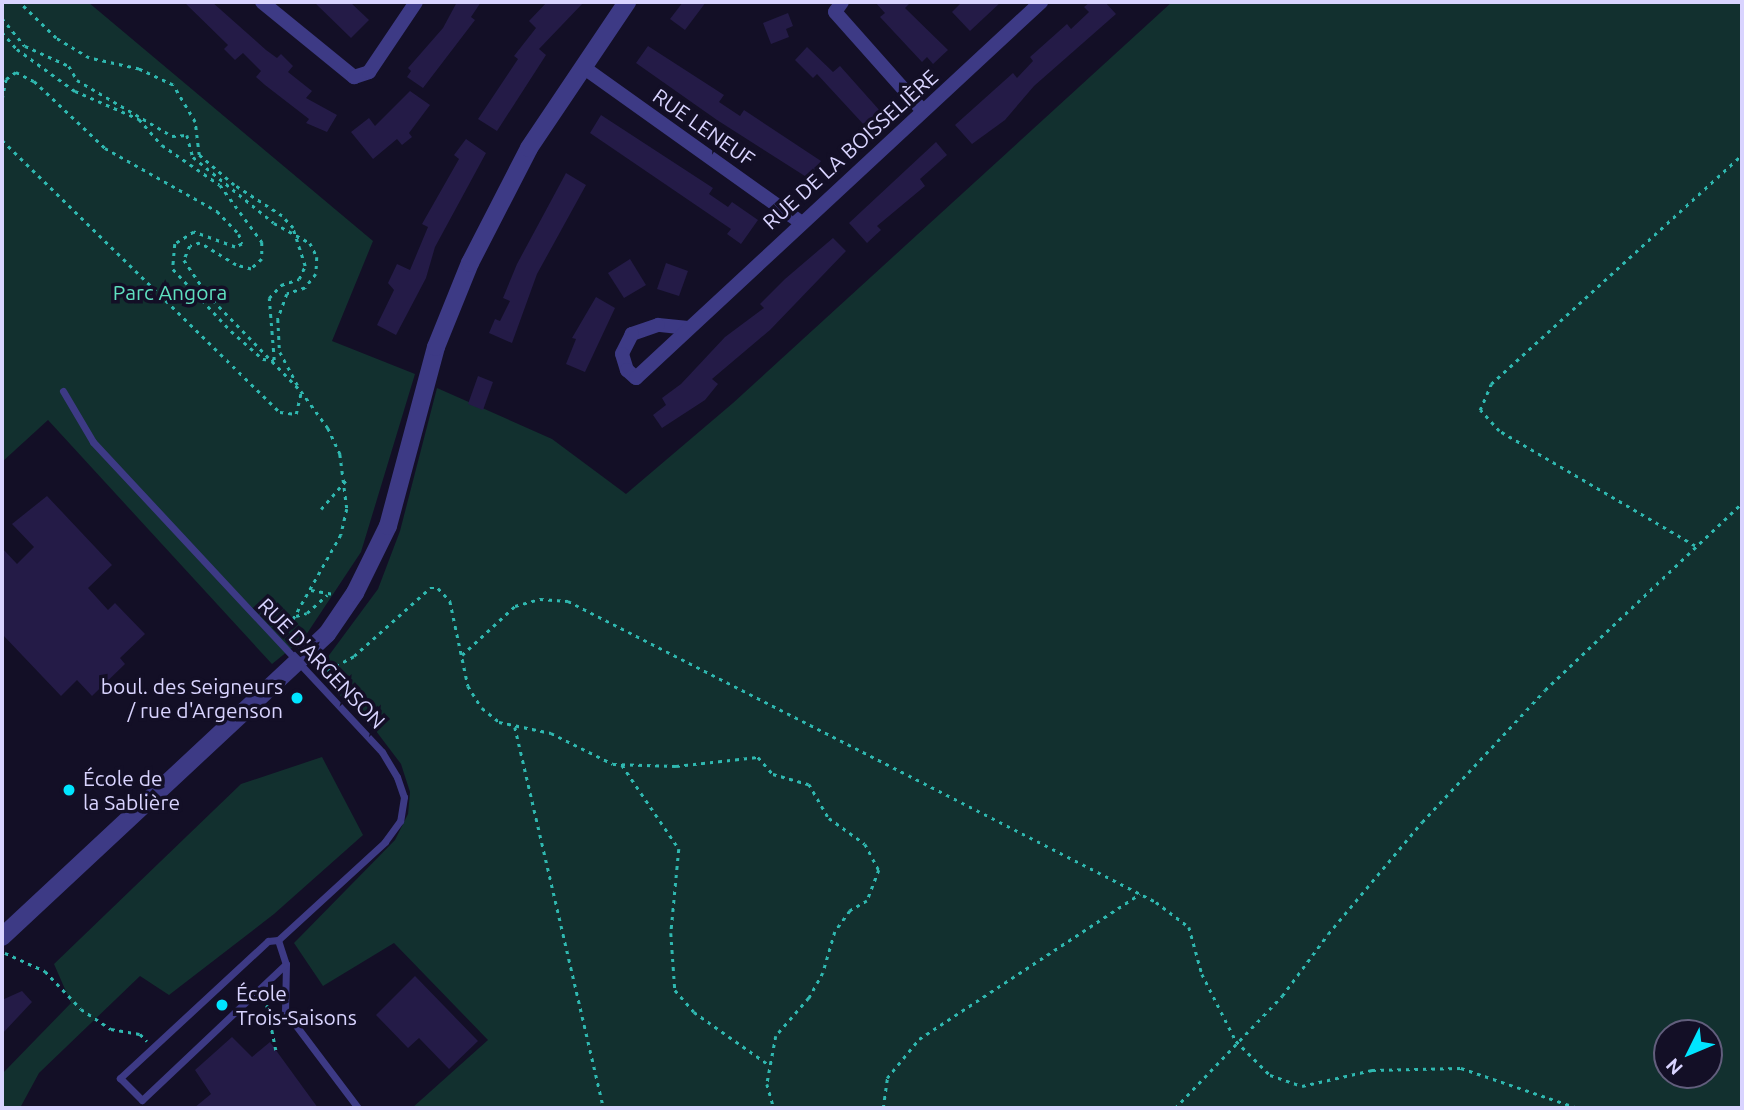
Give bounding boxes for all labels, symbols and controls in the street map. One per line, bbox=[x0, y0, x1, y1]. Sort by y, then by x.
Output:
street label: RUE DE LA BOISSELIÈRE bbox=[757, 64, 943, 234]
street label: RUE LENEUF bbox=[648, 83, 760, 171]
park label: Parc Angora bbox=[113, 279, 227, 305]
street label: RUE D'ARGENSON bbox=[253, 592, 391, 734]
place label: boul. des Seigneurs / rue d'Argenson bbox=[101, 673, 283, 723]
marker: boul. des Seigneurs / rue d'Argenson bbox=[289, 690, 305, 706]
place label: École de la Sablière bbox=[83, 765, 180, 815]
marker: École de la Sablière bbox=[61, 782, 77, 798]
place label: École Trois-Saisons bbox=[236, 980, 357, 1030]
marker: École Trois-Saisons bbox=[214, 997, 230, 1013]
north arrow bbox=[1653, 1019, 1723, 1089]
text: N bbox=[1661, 1054, 1687, 1080]

